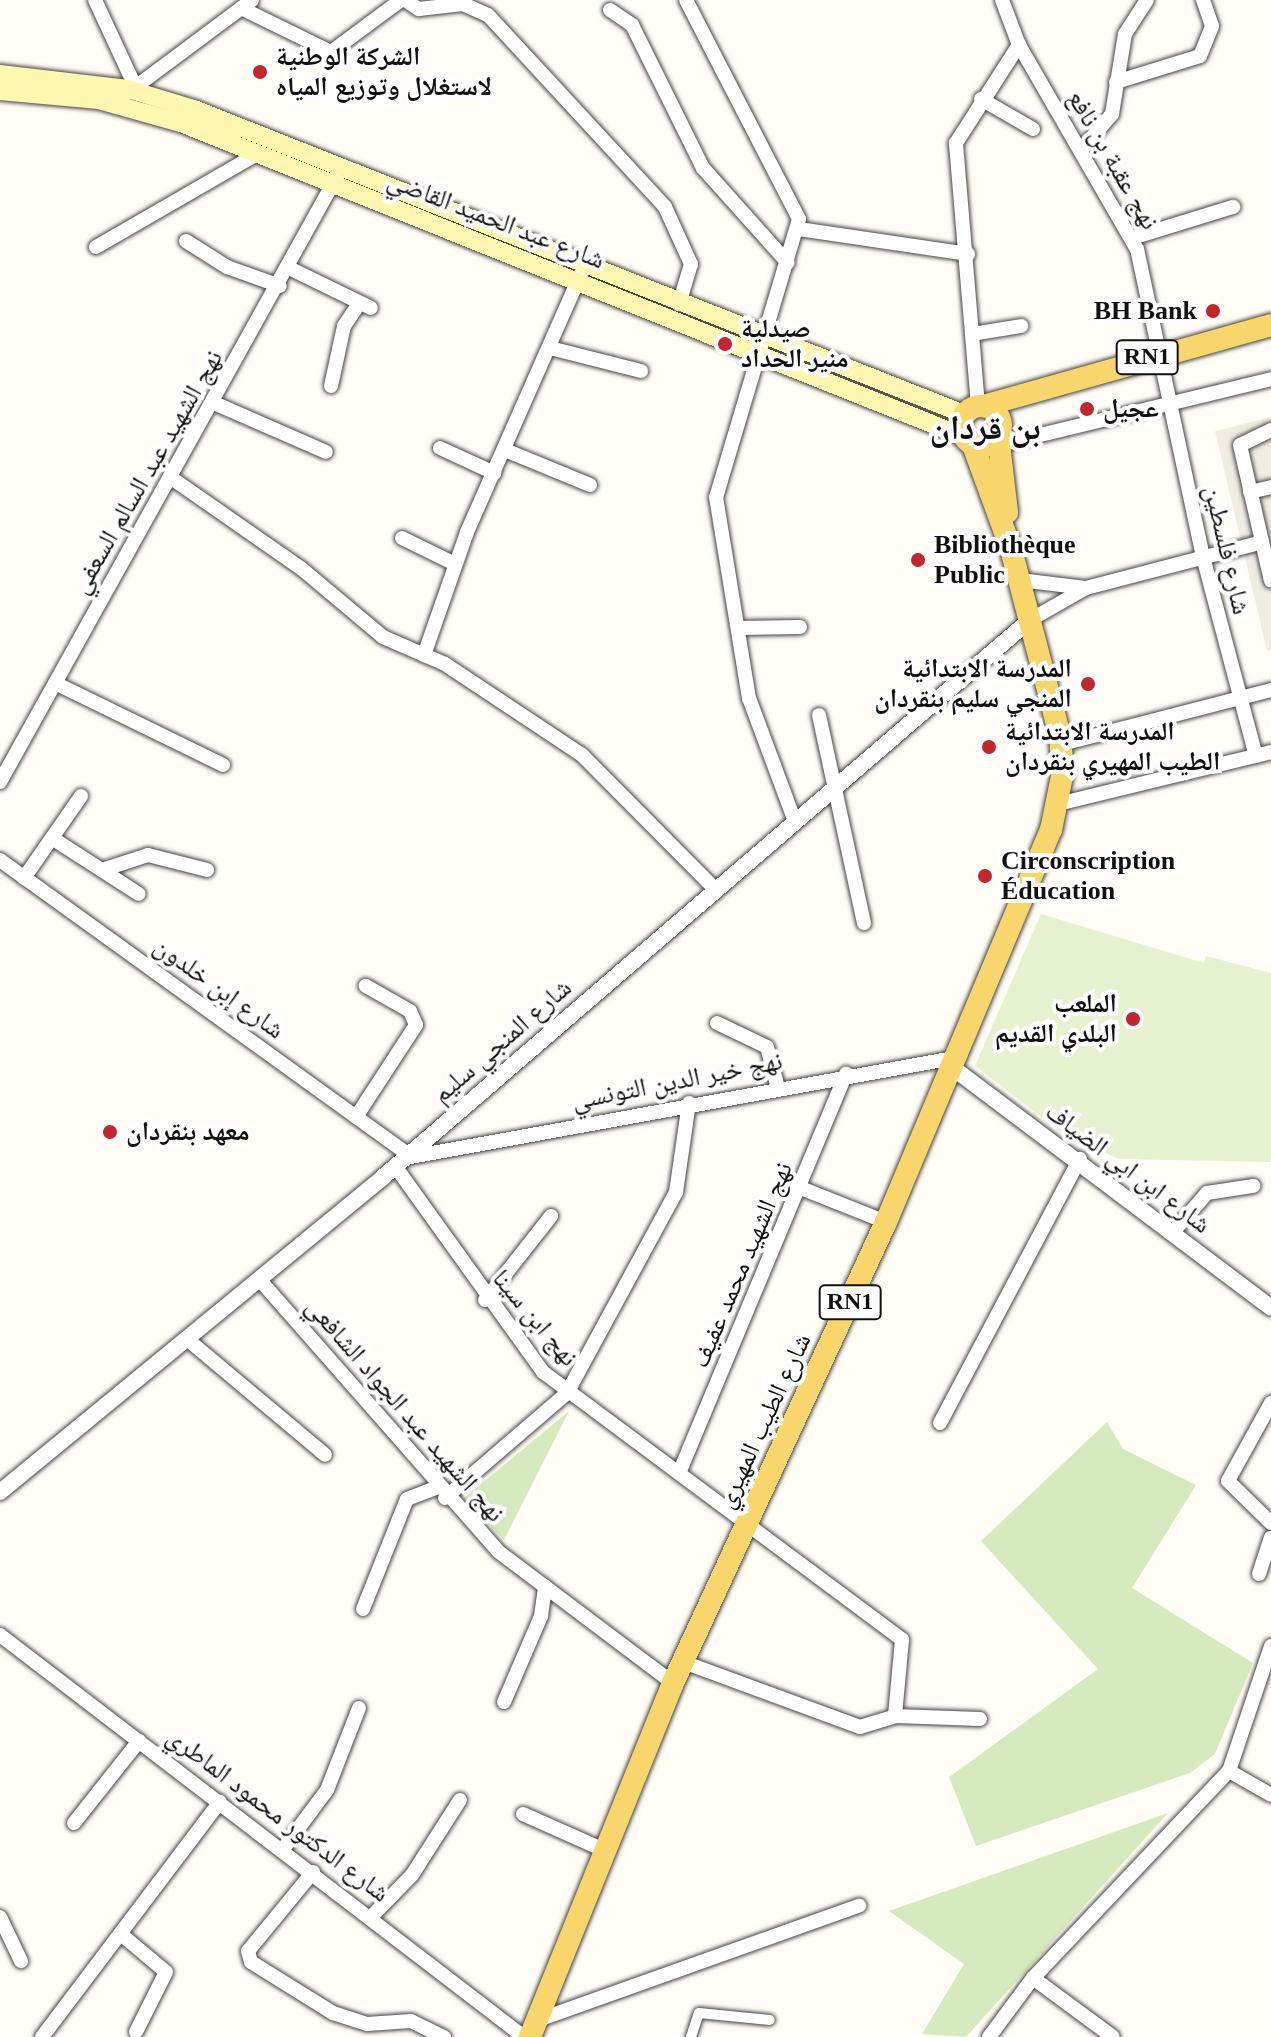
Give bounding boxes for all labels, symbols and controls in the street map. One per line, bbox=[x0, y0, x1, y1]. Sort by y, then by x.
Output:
place label: الشركة الوطنية لاستغلال وتوزيع المياه bbox=[276, 41, 492, 102]
marker: الشركة الوطنية لاستغلال وتوزيع المياه bbox=[251, 63, 269, 81]
street label: نهج عقبة بن نافع bbox=[1061, 85, 1165, 235]
street label: شارع عبد الحميد القاضي bbox=[383, 164, 609, 276]
place label: BH Bank bbox=[1094, 295, 1197, 327]
marker: BH Bank bbox=[1204, 302, 1222, 320]
place label: صيدلية منير الحداد bbox=[741, 313, 848, 374]
marker: صيدلية منير الحداد bbox=[716, 335, 734, 353]
road number: RN1 bbox=[1115, 337, 1179, 377]
street label: نهج الشهيد عبد السالم السعفي bbox=[64, 345, 230, 599]
place label: عجيل bbox=[1103, 393, 1159, 425]
marker: عجيل bbox=[1078, 400, 1096, 418]
district label: بن قردان bbox=[929, 408, 1041, 448]
street label: شارع فلسطين bbox=[1197, 482, 1257, 618]
place label: Bibliothèque Public bbox=[934, 529, 1076, 590]
marker: Bibliothèque Public bbox=[909, 551, 927, 569]
place label: المدرسة الابتدائية المنجي سليم بنقردان bbox=[874, 653, 1072, 714]
marker: المدرسة الابتدائية المنجي سليم بنقردان bbox=[1079, 675, 1097, 693]
place label: المدرسة الابتدائية الطيب المهيري بنقردان bbox=[1005, 716, 1220, 778]
marker: المدرسة الابتدائية الطيب المهيري بنقردان bbox=[980, 738, 998, 756]
place label: Circonscription Éducation bbox=[1001, 845, 1175, 906]
marker: Circonscription Éducation bbox=[976, 867, 994, 885]
street label: شارع إبن خلدون bbox=[148, 930, 290, 1046]
street label: شارع المنجي سليم bbox=[426, 972, 578, 1110]
place label: الملعب البلدي القديم bbox=[995, 988, 1117, 1050]
marker: الملعب البلدي القديم bbox=[1124, 1010, 1142, 1028]
street label: نهج خير الدين التونسي bbox=[569, 1045, 785, 1117]
street label: شارع ابن ابي الضياف bbox=[1039, 1096, 1217, 1240]
place label: معهد بنقردان bbox=[126, 1116, 249, 1148]
marker: معهد بنقردان bbox=[101, 1123, 119, 1141]
street label: نهج الشهيد محمد عفيف bbox=[685, 1157, 799, 1373]
street label: نهج ابن سينا bbox=[486, 1263, 584, 1373]
road number: RN1 bbox=[818, 1282, 882, 1322]
street label: نهج الشهيد عبد الجواد الشافعي bbox=[299, 1291, 511, 1529]
street label: شارع الطيب المهيري bbox=[710, 1329, 818, 1513]
street label: شارع الدكتور محمود الماطري bbox=[160, 1721, 396, 1909]

